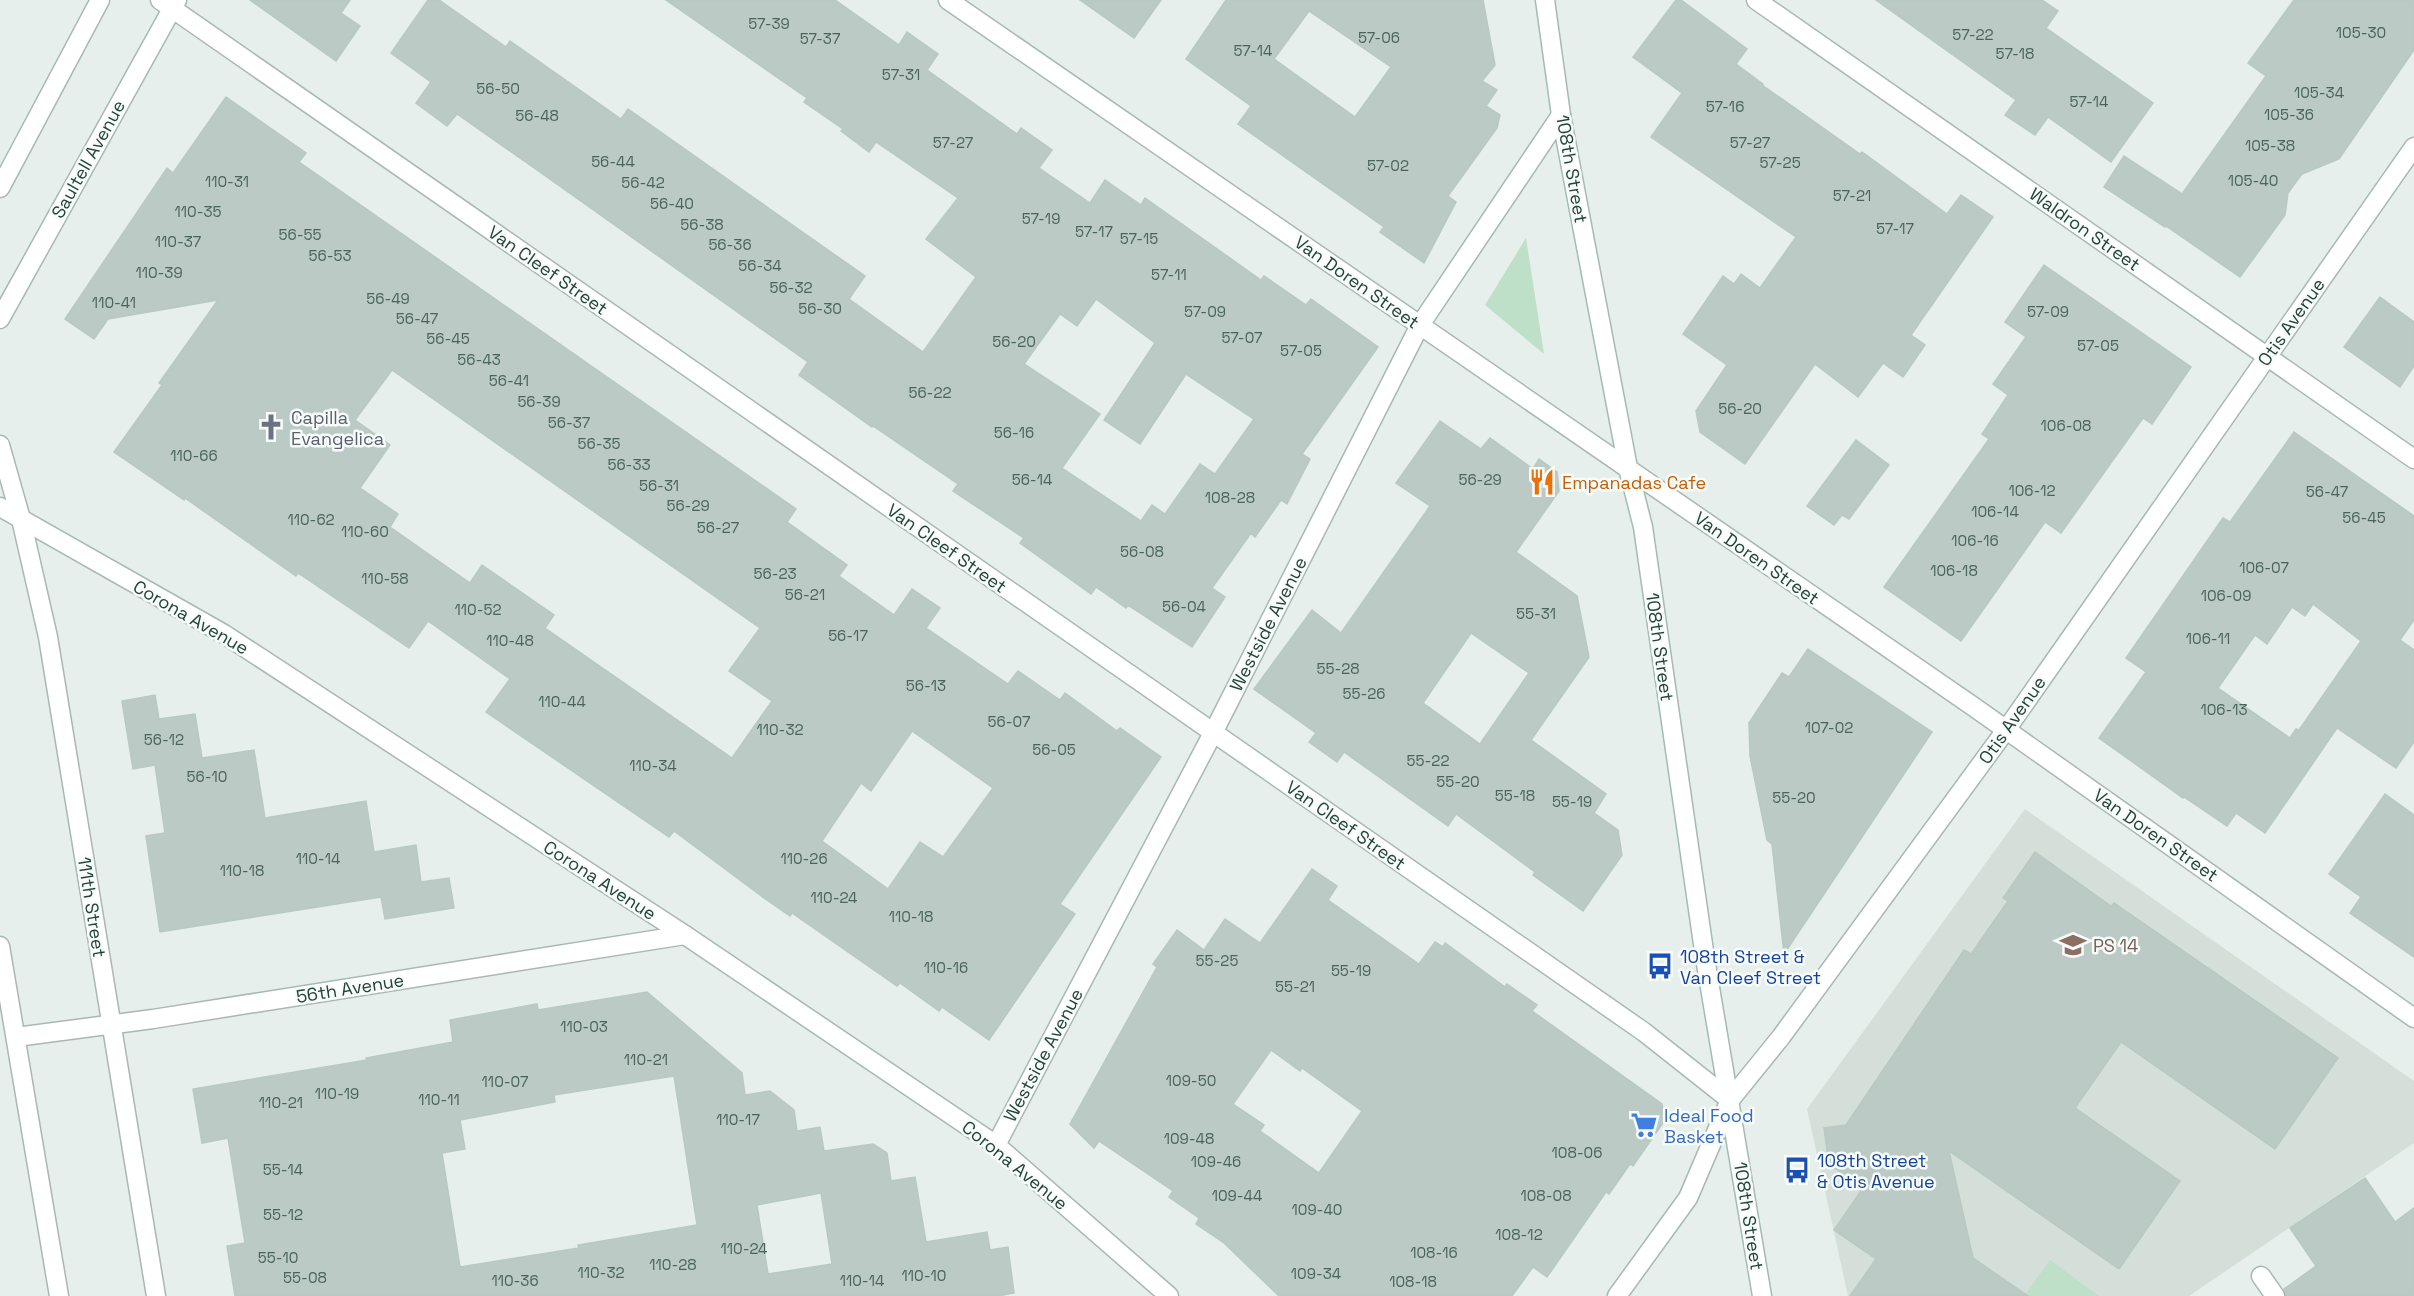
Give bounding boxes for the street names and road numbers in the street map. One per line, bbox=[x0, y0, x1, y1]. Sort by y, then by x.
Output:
street label: Saultell Avenue bbox=[46, 96, 130, 222]
street label: 108th Street bbox=[1551, 113, 1593, 225]
street label: Waldron Street bbox=[2025, 182, 2145, 276]
street label: Van Cleef Street bbox=[484, 220, 612, 320]
street label: Van Doren Street bbox=[1290, 230, 1424, 334]
street label: Otis Avenue bbox=[2252, 274, 2330, 370]
street label: Van Cleef Street bbox=[883, 498, 1011, 598]
street label: Van Doren Street bbox=[1690, 506, 1824, 610]
street label: Westside Avenue bbox=[1224, 553, 1312, 695]
street label: Corona Avenue bbox=[129, 575, 253, 659]
street label: 108th Street bbox=[1641, 591, 1679, 703]
street label: Otis Avenue bbox=[1973, 672, 2051, 768]
street label: Van Cleef Street bbox=[1282, 775, 1410, 875]
street label: Van Doren Street bbox=[2089, 783, 2223, 887]
street label: Corona Avenue bbox=[539, 835, 661, 925]
street label: 111th Street bbox=[73, 855, 111, 959]
street label: 56th Avenue bbox=[294, 968, 406, 1008]
street label: Westside Avenue bbox=[998, 984, 1088, 1126]
street label: Corona Avenue bbox=[957, 1115, 1073, 1215]
street label: 108th Street bbox=[1729, 1160, 1769, 1272]

